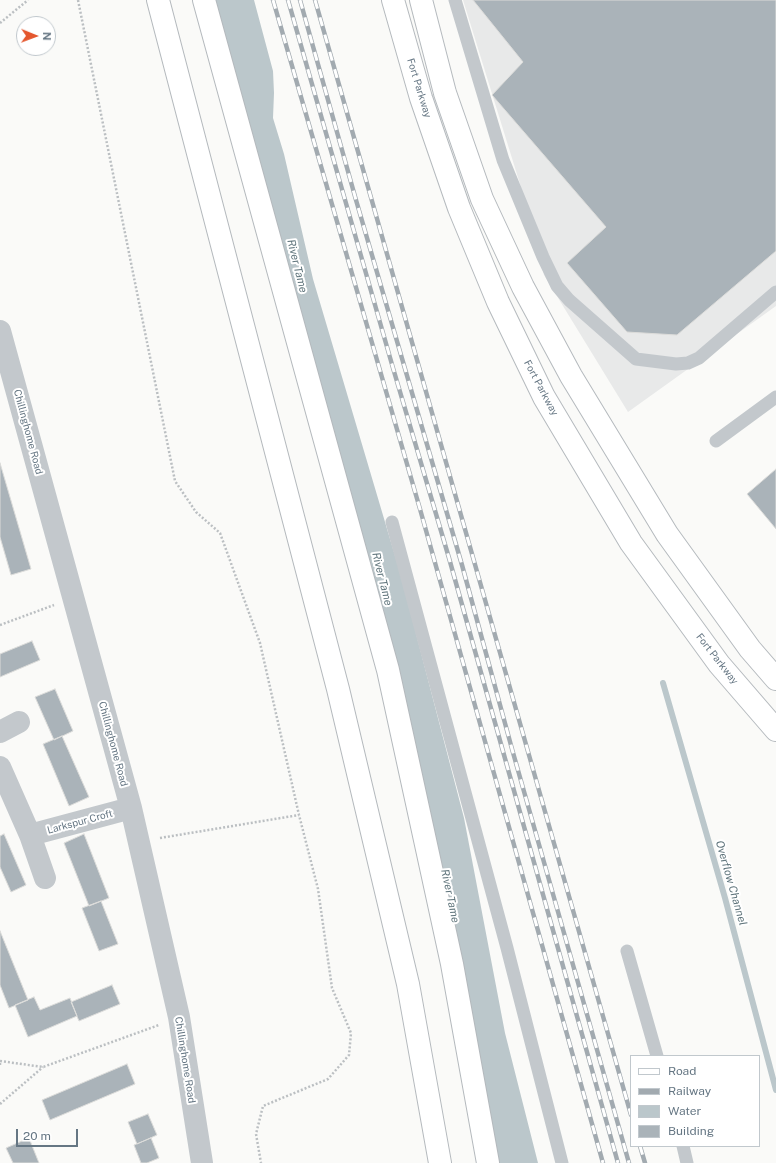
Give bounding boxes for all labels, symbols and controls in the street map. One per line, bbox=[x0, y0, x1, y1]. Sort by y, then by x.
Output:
north arrow bbox=[16, 16, 56, 56]
text: N bbox=[41, 32, 53, 41]
street label: Fort Parkway bbox=[404, 57, 434, 119]
water label: River Tame bbox=[284, 238, 310, 294]
street label: Fort Parkway bbox=[521, 358, 561, 418]
street label: Chillinghome Road bbox=[11, 388, 45, 476]
water label: River Tame bbox=[369, 551, 395, 607]
street label: Fort Parkway bbox=[693, 631, 741, 687]
street label: Chillinghome Road bbox=[96, 700, 130, 788]
street label: Larkspur Croft bbox=[46, 807, 114, 837]
water label: Overflow Channel bbox=[713, 839, 749, 927]
water label: River Tame bbox=[438, 868, 462, 924]
street label: Chillinghome Road bbox=[172, 1016, 198, 1104]
legend bbox=[630, 1055, 760, 1147]
text: Road bbox=[668, 1064, 696, 1078]
text: Railway bbox=[668, 1084, 711, 1098]
text: Water bbox=[668, 1104, 701, 1118]
scale bar bbox=[18, 1121, 80, 1147]
text: Building bbox=[668, 1124, 714, 1138]
text: 20 m bbox=[23, 1129, 51, 1143]

